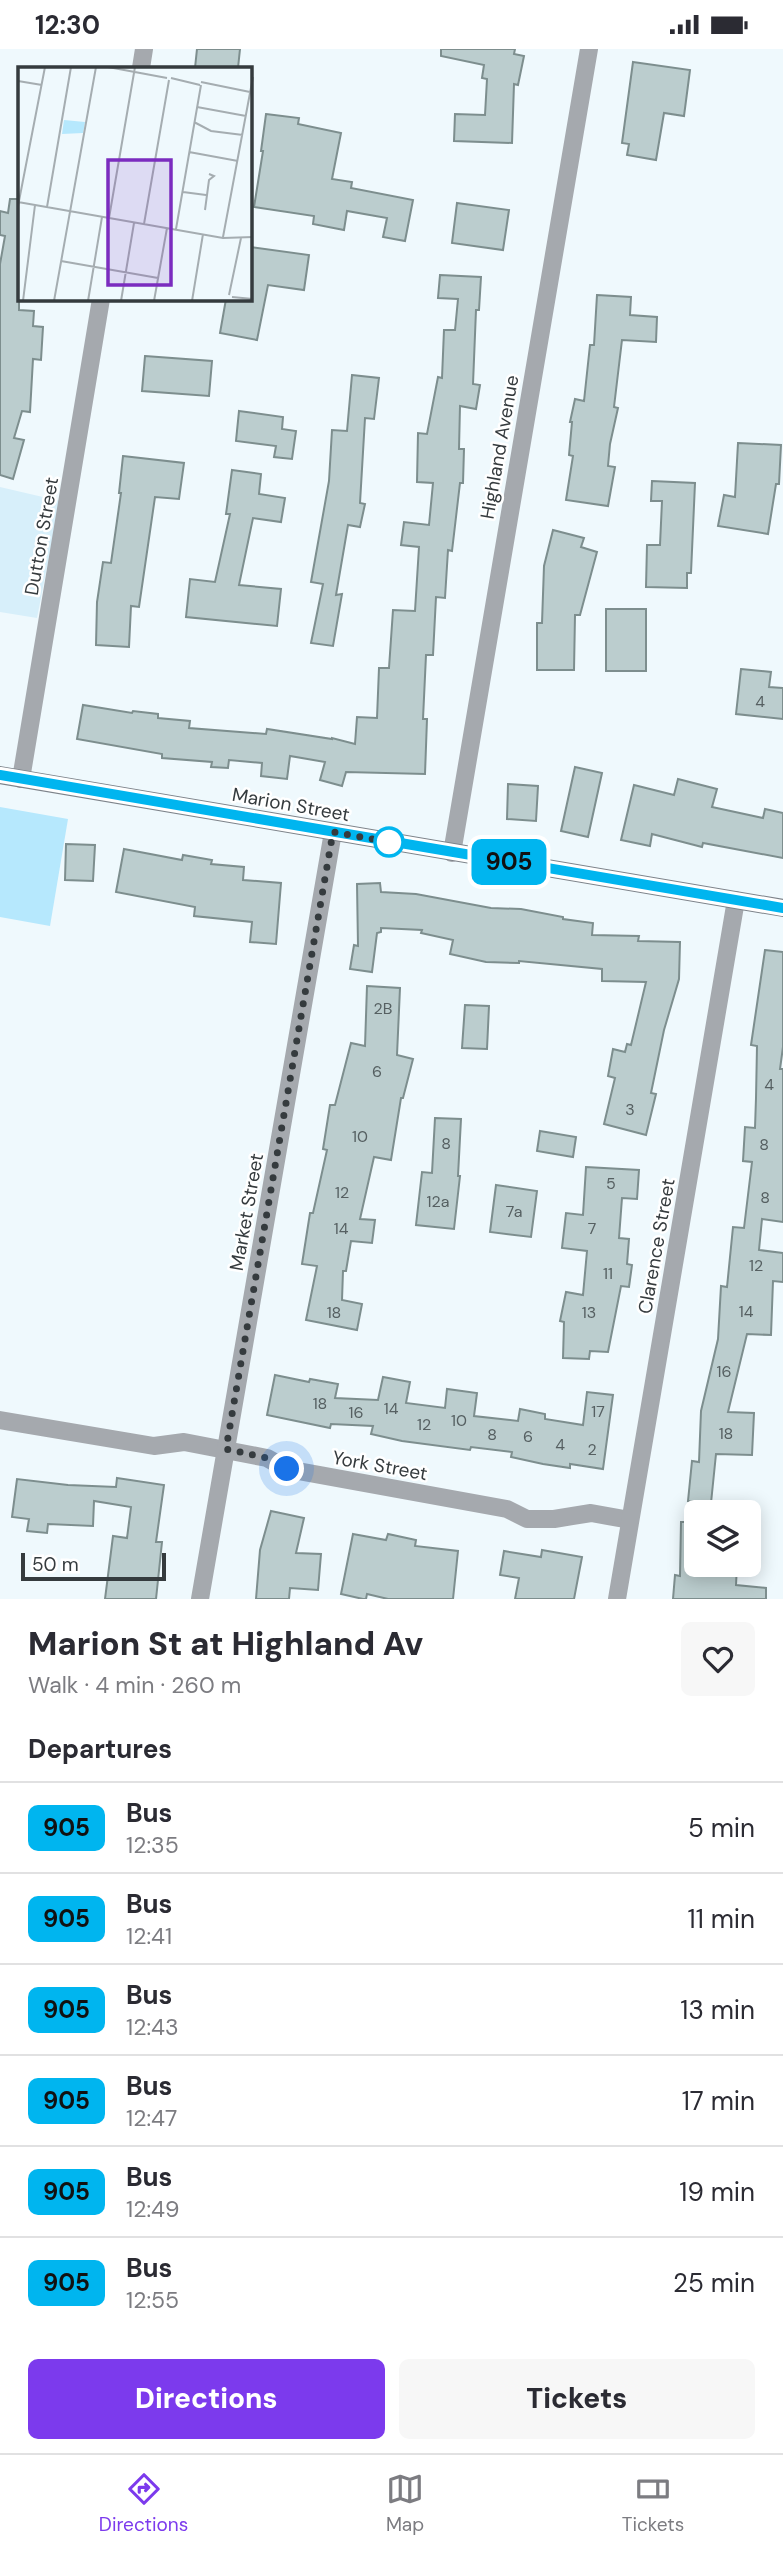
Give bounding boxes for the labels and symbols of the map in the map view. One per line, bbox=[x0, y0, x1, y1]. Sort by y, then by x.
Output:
inset map bbox=[18, 67, 252, 301]
street label: Highland Avenue bbox=[475, 373, 524, 521]
street label: Dutton Street bbox=[19, 475, 64, 597]
house number: 4 bbox=[755, 691, 765, 712]
street label: Marion Street bbox=[230, 782, 352, 827]
unlabelled marker bbox=[374, 827, 404, 857]
line badge: 905 bbox=[469, 839, 549, 885]
house number: 2B bbox=[374, 998, 392, 1019]
house number: 6 bbox=[372, 1061, 382, 1082]
house number: 4 bbox=[764, 1074, 774, 1095]
house number: 3 bbox=[625, 1099, 635, 1120]
house number: 10 bbox=[352, 1126, 368, 1147]
house number: 8 bbox=[441, 1133, 451, 1154]
house number: 8 bbox=[759, 1134, 769, 1155]
street label: Market Street bbox=[224, 1151, 269, 1273]
house number: 5 bbox=[606, 1173, 616, 1194]
street label: Clarence Street bbox=[632, 1176, 681, 1316]
house number: 12 bbox=[335, 1182, 349, 1203]
house number: 8 bbox=[760, 1187, 770, 1208]
house number: 12a bbox=[427, 1191, 449, 1212]
house number: 7a bbox=[506, 1201, 522, 1222]
house number: 14 bbox=[334, 1218, 349, 1239]
house number: 7 bbox=[588, 1218, 596, 1239]
house number: 12 bbox=[749, 1255, 763, 1276]
house number: 11 bbox=[603, 1263, 613, 1284]
house number: 14 bbox=[739, 1301, 754, 1322]
house number: 18 bbox=[327, 1302, 341, 1323]
house number: 13 bbox=[582, 1302, 596, 1323]
house number: 16 bbox=[716, 1361, 732, 1382]
house number: 18 bbox=[313, 1393, 327, 1414]
house number: 14 bbox=[384, 1398, 399, 1419]
house number: 17 bbox=[591, 1401, 605, 1422]
house number: 16 bbox=[348, 1402, 364, 1423]
house number: 10 bbox=[451, 1410, 467, 1431]
house number: 12 bbox=[417, 1414, 431, 1435]
house number: 18 bbox=[719, 1423, 733, 1444]
house number: 8 bbox=[487, 1424, 497, 1445]
house number: 6 bbox=[523, 1426, 533, 1447]
house number: 4 bbox=[555, 1434, 565, 1455]
house number: 2 bbox=[587, 1439, 597, 1460]
street label: York Street bbox=[330, 1445, 429, 1486]
your location bbox=[269, 1451, 304, 1486]
scale bar bbox=[21, 1550, 166, 1582]

